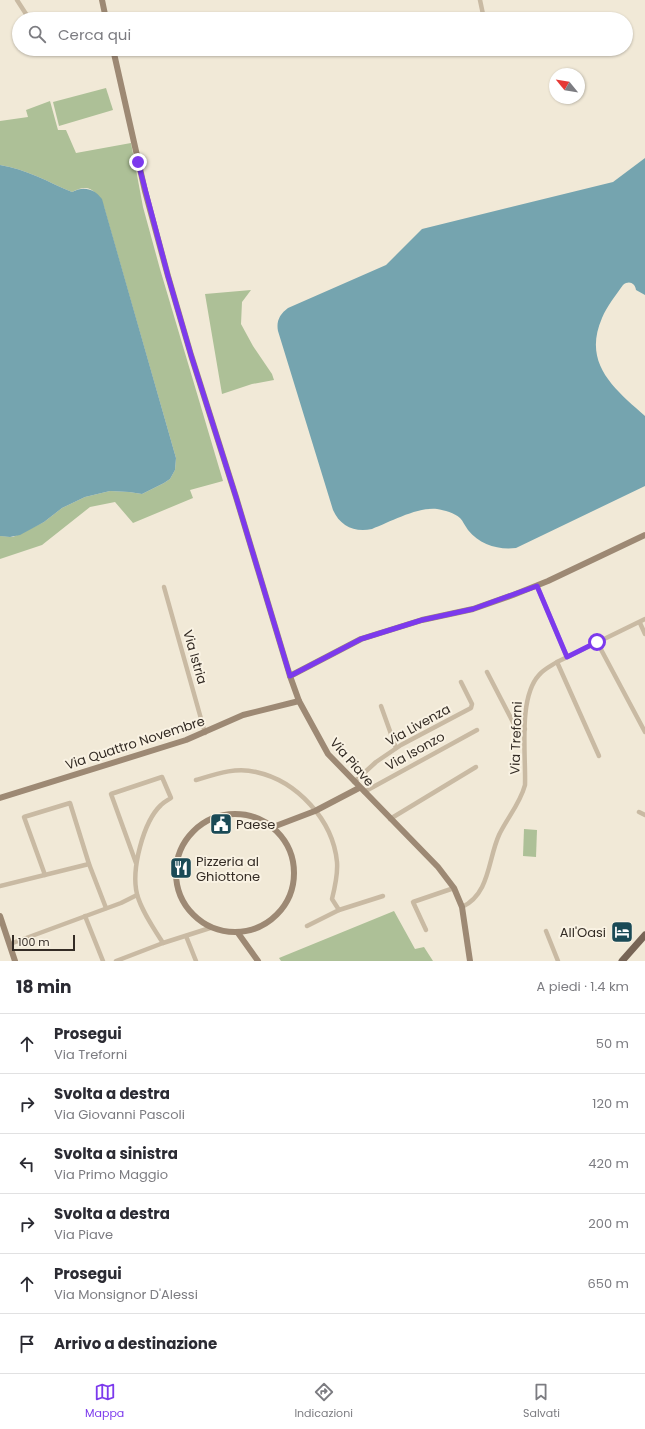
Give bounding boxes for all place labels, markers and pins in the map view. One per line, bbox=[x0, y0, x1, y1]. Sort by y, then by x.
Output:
public building icon: Paese bbox=[208, 811, 234, 837]
place label: Paese bbox=[236, 815, 275, 834]
place label: Pizzeria al Ghiottone bbox=[196, 852, 260, 886]
restaurant icon: Pizzeria al Ghiottone bbox=[168, 855, 194, 881]
hotel icon: All'Oasi bbox=[609, 919, 635, 945]
place label: All'Oasi bbox=[560, 923, 606, 942]

